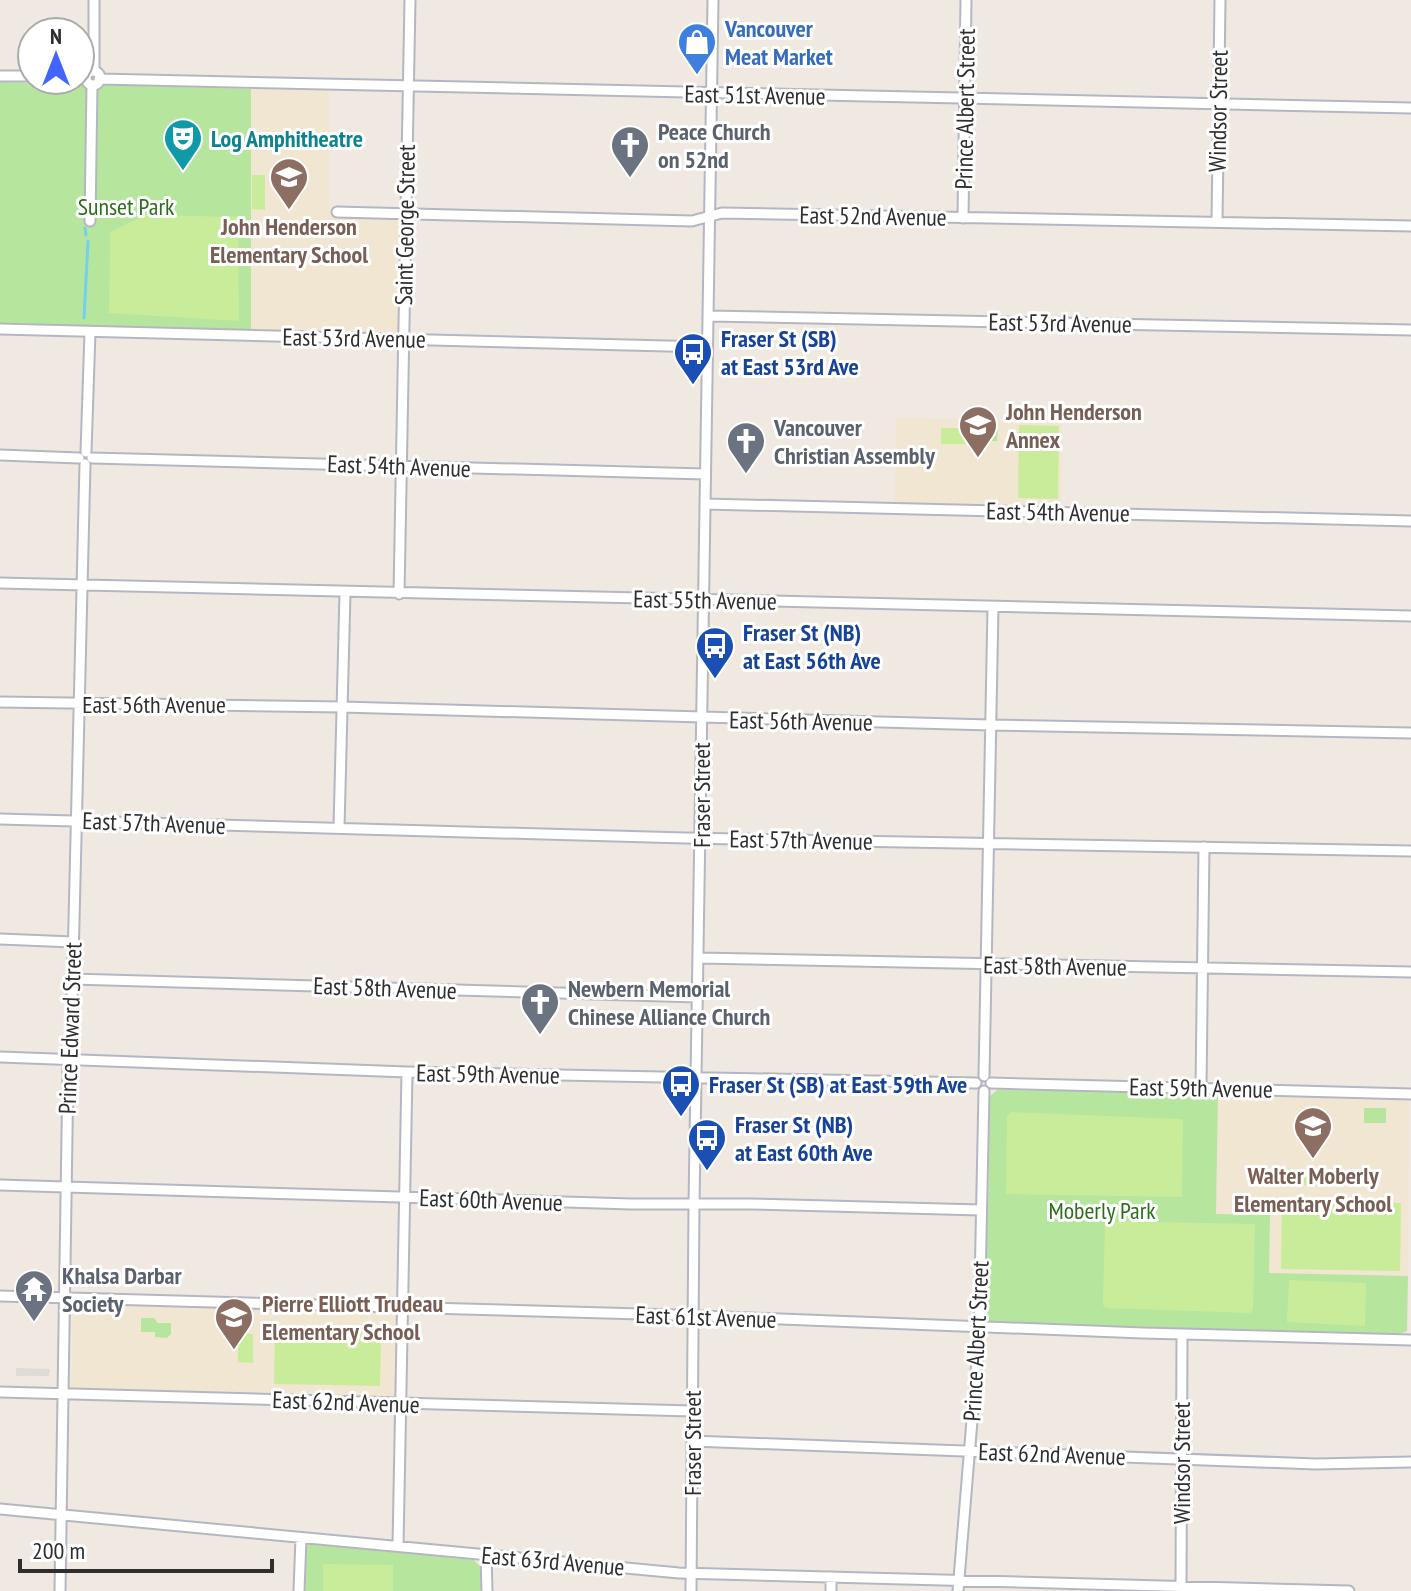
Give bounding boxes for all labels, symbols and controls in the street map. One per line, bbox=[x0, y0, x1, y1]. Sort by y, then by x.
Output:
place label: Vancouver Meat Market bbox=[724, 13, 833, 72]
north arrow bbox=[16, 16, 96, 96]
shop icon: Vancouver Meat Market bbox=[676, 21, 718, 76]
text: N bbox=[50, 22, 62, 50]
street label: Prince Albert Street bbox=[948, 28, 982, 190]
street label: Windsor Street bbox=[1201, 49, 1235, 172]
street label: East 51st Avenue bbox=[684, 78, 826, 112]
place label: Peace Church on 52nd bbox=[658, 116, 771, 175]
theatre icon: Log Amphitheatre bbox=[162, 117, 204, 172]
place label: Log Amphitheatre bbox=[211, 123, 363, 154]
church icon: Peace Church on 52nd bbox=[609, 124, 651, 179]
street label: Saint George Street bbox=[388, 144, 422, 306]
school or university icon: John Henderson Elementary School bbox=[268, 156, 310, 211]
park label: Sunset Park bbox=[78, 191, 175, 222]
street label: East 52nd Avenue bbox=[799, 199, 947, 233]
place label: John Henderson Elementary School bbox=[210, 211, 368, 270]
street label: East 53rd Avenue bbox=[988, 306, 1132, 340]
street label: East 53rd Avenue bbox=[282, 321, 426, 355]
place label: Fraser St (SB) at East 53rd Ave bbox=[721, 323, 859, 382]
bus stop icon: Fraser St (SB) at East 53rd Ave bbox=[672, 331, 714, 386]
place label: John Henderson Annex bbox=[1005, 396, 1142, 455]
school or university icon: John Henderson Annex bbox=[957, 404, 999, 459]
place label: Vancouver Christian Assembly bbox=[773, 412, 935, 471]
church icon: Vancouver Christian Assembly bbox=[725, 420, 767, 475]
street label: East 54th Avenue bbox=[327, 448, 471, 484]
street label: East 54th Avenue bbox=[986, 495, 1130, 529]
street label: East 55th Avenue bbox=[633, 583, 777, 617]
place label: Fraser St (NB) at East 56th Ave bbox=[743, 617, 881, 676]
bus stop icon: Fraser St (NB) at East 56th Ave bbox=[694, 625, 736, 680]
street label: East 56th Avenue bbox=[82, 689, 226, 720]
street label: East 56th Avenue bbox=[729, 704, 873, 738]
street label: Fraser Street bbox=[686, 742, 717, 848]
street label: East 57th Avenue bbox=[82, 805, 226, 841]
street label: East 57th Avenue bbox=[729, 823, 873, 857]
street label: Prince Edward Street bbox=[52, 941, 89, 1114]
street label: East 58th Avenue bbox=[983, 949, 1127, 983]
street label: East 58th Avenue bbox=[313, 970, 457, 1006]
place label: Newbern Memorial Chinese Alliance Church bbox=[568, 973, 770, 1032]
church icon: Newbern Memorial Chinese Alliance Church bbox=[519, 981, 561, 1036]
street label: East 59th Avenue bbox=[416, 1057, 560, 1091]
bus stop icon: Fraser St (SB) at East 59th Ave bbox=[660, 1063, 702, 1118]
place label: Fraser St (SB) at East 59th Ave bbox=[709, 1069, 967, 1100]
street label: East 59th Avenue bbox=[1129, 1071, 1273, 1105]
school or university icon: Walter Moberly Elementary School bbox=[1292, 1105, 1334, 1160]
place label: Fraser St (NB) at East 60th Ave bbox=[735, 1109, 873, 1168]
bus stop icon: Fraser St (NB) at East 60th Ave bbox=[686, 1117, 728, 1172]
place label: Walter Moberly Elementary School bbox=[1234, 1160, 1392, 1219]
street label: East 60th Avenue bbox=[419, 1182, 563, 1218]
park label: Moberly Park bbox=[1048, 1195, 1156, 1226]
place label: Khalsa Darbar Society bbox=[62, 1260, 183, 1319]
street label: Prince Albert Street bbox=[956, 1260, 996, 1422]
temple icon: Khalsa Darbar Society bbox=[13, 1268, 55, 1323]
place label: Pierre Elliott Trudeau Elementary School bbox=[262, 1288, 443, 1347]
school or university icon: Pierre Elliott Trudeau Elementary School bbox=[213, 1296, 255, 1351]
street label: East 61st Avenue bbox=[635, 1299, 777, 1335]
street label: East 62nd Avenue bbox=[272, 1384, 420, 1420]
street label: Fraser Street bbox=[677, 1390, 708, 1496]
street label: Windsor Street bbox=[1166, 1402, 1197, 1524]
street label: East 62nd Avenue bbox=[978, 1436, 1126, 1472]
scale bar bbox=[20, 1523, 272, 1573]
text: 200 m bbox=[32, 1535, 85, 1566]
street label: East 63rd Avenue bbox=[480, 1539, 626, 1583]

